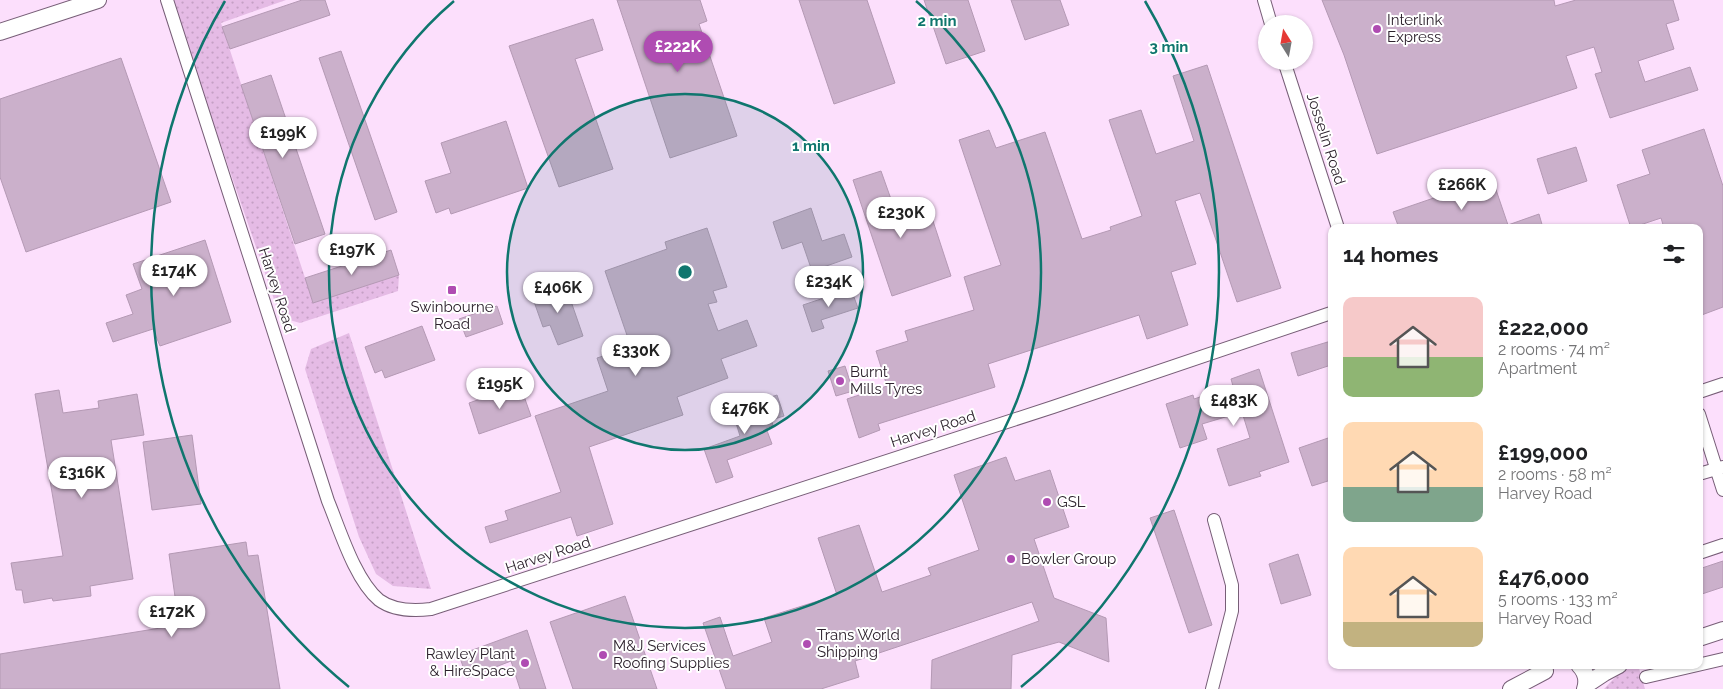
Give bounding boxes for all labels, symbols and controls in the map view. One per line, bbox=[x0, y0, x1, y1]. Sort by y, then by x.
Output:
place label: Interlink Express bbox=[1387, 11, 1442, 46]
text: 2 min bbox=[918, 12, 956, 30]
north arrow bbox=[1258, 15, 1312, 70]
map controls bbox=[1258, 15, 1313, 70]
marker: Interlink Express bbox=[1371, 23, 1383, 35]
pin: £222K bbox=[643, 30, 713, 73]
text: £222K bbox=[655, 37, 701, 56]
text: 3 min bbox=[1150, 38, 1188, 56]
street label: Josselin Road bbox=[1303, 91, 1349, 187]
pin: £199K bbox=[248, 116, 318, 159]
text: £199K bbox=[260, 123, 306, 142]
text: 1 min bbox=[792, 137, 830, 155]
pin: £266K bbox=[1427, 168, 1497, 211]
text: £266K bbox=[1438, 175, 1486, 194]
pin: £230K bbox=[866, 196, 936, 239]
text: £230K bbox=[877, 203, 925, 222]
pin: £197K bbox=[317, 234, 387, 276]
text: £197K bbox=[329, 240, 375, 259]
icon: filters bbox=[1660, 240, 1688, 268]
text: 14 homes bbox=[1343, 242, 1438, 267]
street label: Harvey Road bbox=[255, 245, 299, 335]
pin: £174K bbox=[139, 254, 209, 297]
text: £174K bbox=[152, 261, 196, 280]
centre of rings bbox=[676, 263, 694, 281]
pin: £234K bbox=[794, 266, 864, 308]
pin: £406K bbox=[523, 272, 593, 314]
text: £234K bbox=[806, 272, 852, 291]
text: £406K bbox=[534, 278, 582, 297]
marker: Swinbourne Road bbox=[446, 284, 458, 296]
place label: Swinbourne Road bbox=[411, 298, 494, 333]
text: £222,000 bbox=[1498, 315, 1589, 340]
icon: home bbox=[1383, 317, 1443, 377]
pin: £330K bbox=[601, 334, 671, 377]
text: 2 rooms · 74 m² bbox=[1498, 340, 1610, 359]
text: £330K bbox=[612, 341, 660, 360]
text: Apartment bbox=[1498, 359, 1577, 378]
place label: Burnt Mills Tyres bbox=[850, 363, 922, 398]
pin: £195K bbox=[465, 368, 535, 410]
text: £195K bbox=[477, 374, 523, 393]
marker: Burnt Mills Tyres bbox=[834, 375, 846, 387]
pin: £483K bbox=[1199, 384, 1269, 427]
text: £483K bbox=[1210, 391, 1258, 410]
pin: £476K bbox=[710, 392, 780, 435]
text: £476K bbox=[721, 399, 769, 418]
street label: Harvey Road bbox=[888, 407, 978, 451]
text: £199,000 bbox=[1498, 440, 1588, 465]
icon: home bbox=[1383, 442, 1443, 502]
pin: £316K bbox=[47, 456, 117, 499]
text: £316K bbox=[59, 463, 105, 482]
text: 2 rooms · 58 m² bbox=[1498, 465, 1612, 484]
text: Harvey Road bbox=[1498, 484, 1592, 503]
place label: GSL bbox=[1057, 493, 1086, 511]
marker: GSL bbox=[1041, 496, 1053, 508]
street label: Harvey Road bbox=[503, 533, 593, 577]
place label: Bowler Group bbox=[1021, 550, 1116, 568]
marker: Bowler Group bbox=[1005, 553, 1017, 565]
text: £476,000 bbox=[1498, 565, 1590, 590]
icon: home bbox=[1383, 567, 1443, 627]
text: 5 rooms · 133 m² bbox=[1498, 590, 1618, 609]
pin: £172K bbox=[137, 596, 207, 638]
text: £172K bbox=[149, 602, 195, 621]
text: Harvey Road bbox=[1498, 609, 1592, 628]
place label: Trans World Shipping bbox=[817, 626, 900, 661]
place label: M&J Services Roofing Supplies bbox=[613, 637, 730, 672]
marker: Trans World Shipping bbox=[801, 638, 813, 650]
place label: Rawley Plant & HireSpace bbox=[426, 645, 515, 680]
marker: M&J Services Roofing Supplies bbox=[597, 649, 609, 661]
marker: Rawley Plant & HireSpace bbox=[519, 657, 531, 669]

